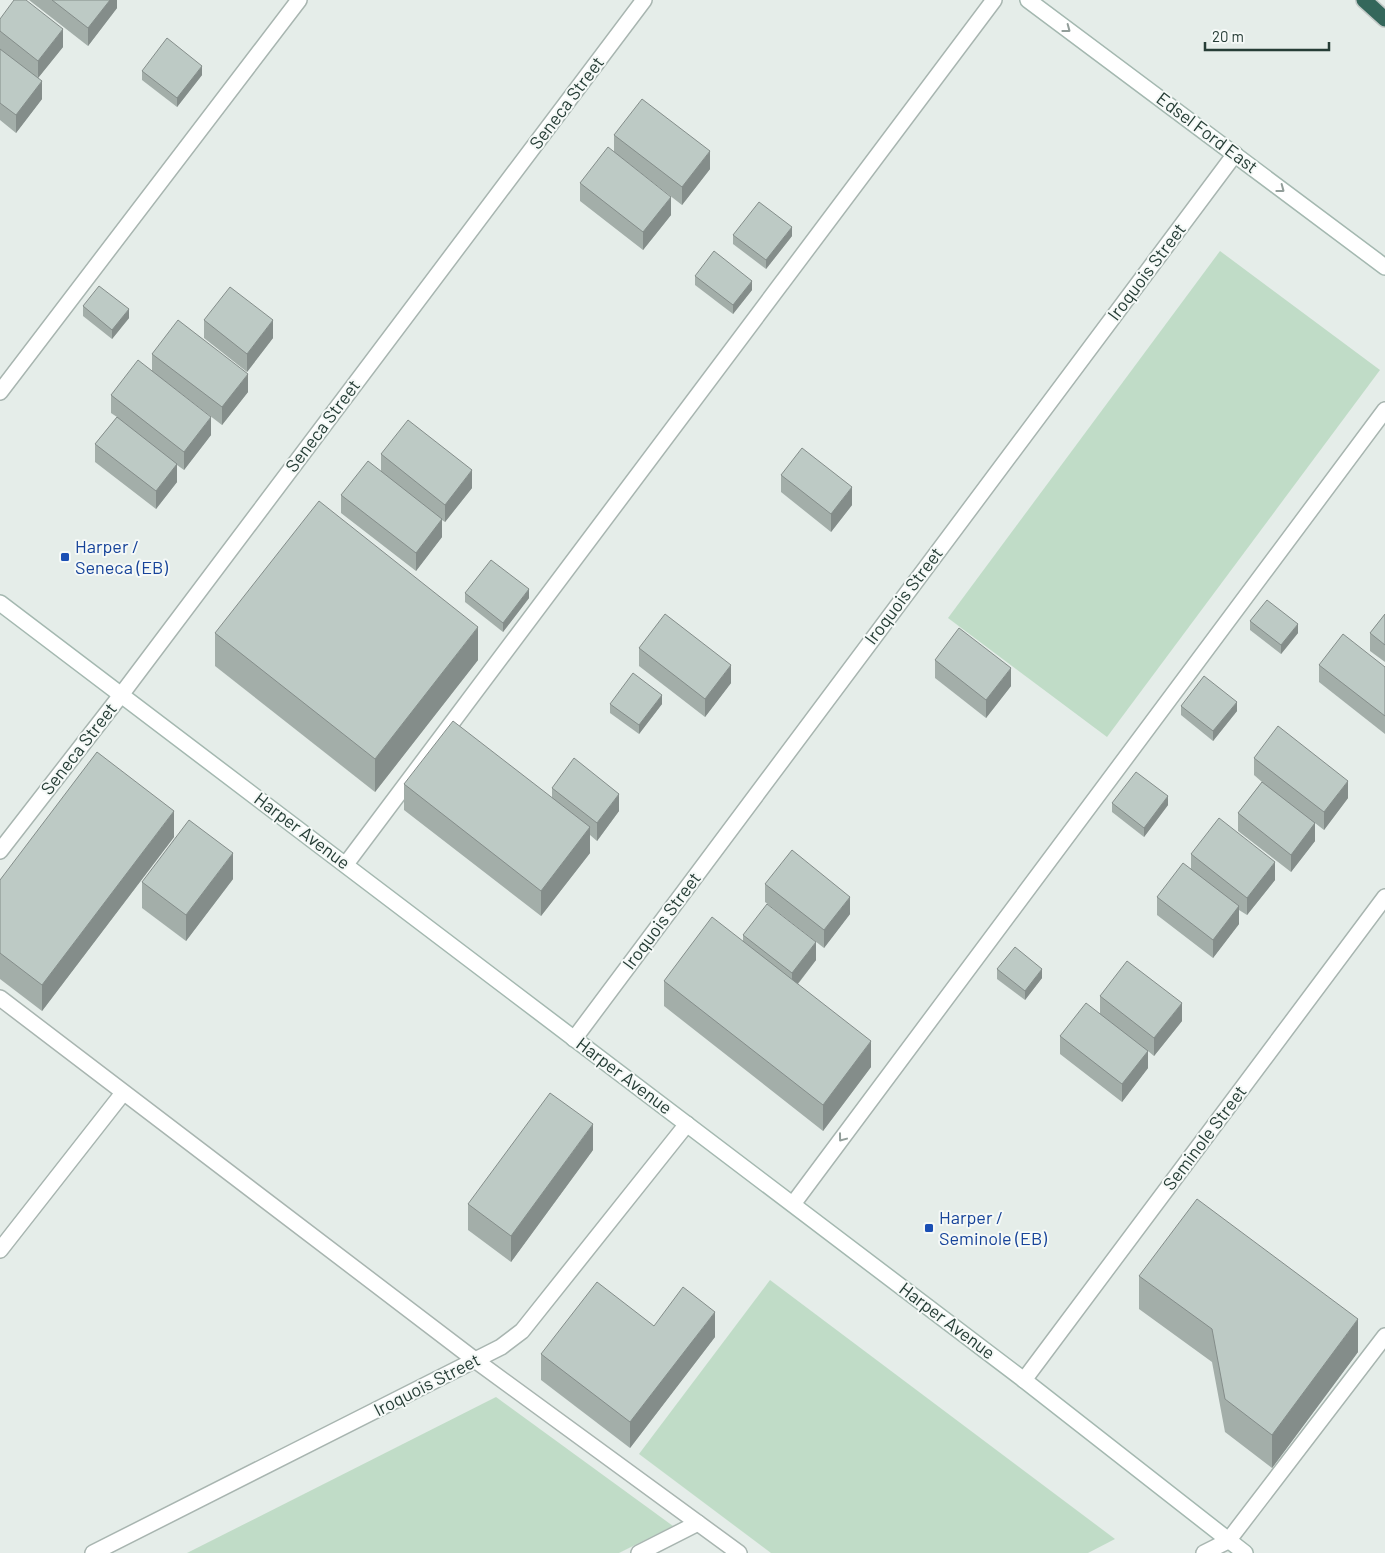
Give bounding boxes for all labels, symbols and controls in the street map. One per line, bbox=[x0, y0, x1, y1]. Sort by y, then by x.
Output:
scale bar bbox=[1205, 20, 1329, 52]
one-way arrow bbox=[1061, 23, 1071, 32]
text: 20 m bbox=[1212, 27, 1244, 45]
street label: Seneca Street bbox=[524, 52, 608, 153]
street label: Edsel Ford East bbox=[1153, 87, 1263, 177]
one-way arrow bbox=[1275, 184, 1284, 192]
street label: Iroquois Street bbox=[1102, 218, 1190, 324]
street label: Seneca Street bbox=[280, 375, 364, 476]
place label: Harper / Seneca (EB) bbox=[75, 535, 168, 578]
street label: Iroquois Street bbox=[859, 542, 947, 648]
marker: Harper / Seneca (EB) bbox=[59, 551, 71, 563]
street label: Seneca Street bbox=[36, 698, 121, 799]
street label: Harper Avenue bbox=[250, 787, 355, 873]
street label: Iroquois Street bbox=[617, 867, 705, 973]
street label: Harper Avenue bbox=[572, 1032, 677, 1118]
street label: Seminole Street bbox=[1158, 1081, 1251, 1194]
one-way arrow bbox=[839, 1132, 848, 1142]
place label: Harper / Seminole (EB) bbox=[939, 1206, 1047, 1249]
marker: Harper / Seminole (EB) bbox=[923, 1222, 935, 1234]
street label: Harper Avenue bbox=[895, 1277, 1000, 1363]
street label: Iroquois Street bbox=[370, 1348, 483, 1420]

